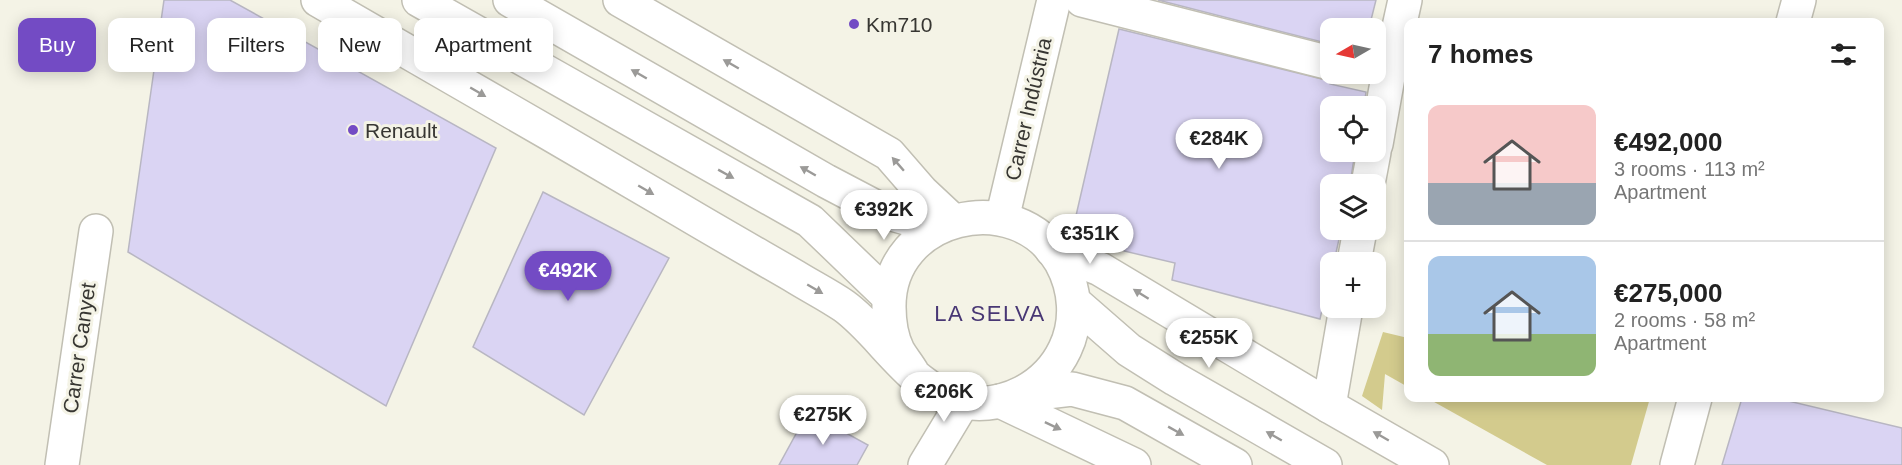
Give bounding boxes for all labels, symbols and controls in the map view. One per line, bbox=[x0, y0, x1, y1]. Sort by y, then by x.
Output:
place label: Km710 bbox=[866, 13, 933, 36]
marker: Km710 bbox=[847, 17, 861, 31]
chip: Buy bbox=[18, 18, 96, 72]
chip: Rent bbox=[108, 18, 195, 72]
chip: Filters bbox=[207, 18, 306, 72]
chip: New bbox=[318, 18, 402, 72]
chip: Apartment bbox=[414, 18, 553, 72]
north arrow bbox=[1320, 18, 1386, 84]
map controls bbox=[1320, 18, 1386, 318]
street label: Carrer Indústria bbox=[1000, 35, 1056, 183]
icon: filters bbox=[1827, 38, 1860, 71]
text: 7 homes bbox=[1428, 39, 1534, 69]
one-way arrow bbox=[722, 59, 739, 69]
one-way arrow bbox=[630, 69, 647, 79]
one-way arrow bbox=[470, 86, 486, 97]
button: locate bbox=[1320, 96, 1386, 162]
place label: Renault bbox=[365, 119, 438, 142]
pin: €284K bbox=[1177, 119, 1261, 170]
marker: Renault bbox=[346, 123, 360, 137]
text: €284K bbox=[1190, 127, 1248, 149]
text: €492,000 bbox=[1614, 127, 1722, 157]
icon: home bbox=[1476, 129, 1548, 201]
one-way arrow bbox=[892, 157, 905, 172]
text: 3 rooms · 113 m² bbox=[1614, 158, 1765, 180]
one-way arrow bbox=[800, 165, 816, 176]
one-way arrow bbox=[718, 169, 735, 179]
button: layers bbox=[1320, 174, 1386, 240]
text: Apartment bbox=[1614, 181, 1706, 203]
one-way arrow bbox=[638, 184, 655, 194]
pin: €392K bbox=[842, 190, 926, 241]
text: €392K bbox=[855, 198, 913, 220]
pin: €351K bbox=[1048, 214, 1132, 265]
text: €351K bbox=[1061, 222, 1119, 244]
pin: €492K bbox=[526, 251, 610, 302]
button: + bbox=[1320, 252, 1386, 318]
text: €492K bbox=[539, 259, 597, 281]
text: €275,000 bbox=[1614, 278, 1722, 308]
icon: home bbox=[1476, 280, 1548, 352]
street label: Carrer Canyet bbox=[58, 281, 100, 415]
one-way arrow bbox=[807, 283, 823, 294]
one-way arrow bbox=[1133, 288, 1149, 299]
district label: LA SELVA bbox=[934, 301, 1046, 326]
text: 2 rooms · 58 m² bbox=[1614, 309, 1755, 331]
pin: €255K bbox=[1167, 318, 1251, 369]
text: €255K bbox=[1180, 326, 1238, 348]
text: Apartment bbox=[1614, 332, 1706, 354]
pin: €206K bbox=[902, 372, 986, 423]
text: €206K bbox=[915, 380, 973, 402]
pin: €275K bbox=[781, 395, 865, 446]
text: €275K bbox=[794, 403, 852, 425]
one-way arrow bbox=[1044, 422, 1061, 431]
one-way arrow bbox=[1168, 426, 1184, 437]
one-way arrow bbox=[1266, 431, 1283, 441]
one-way arrow bbox=[1372, 431, 1389, 441]

